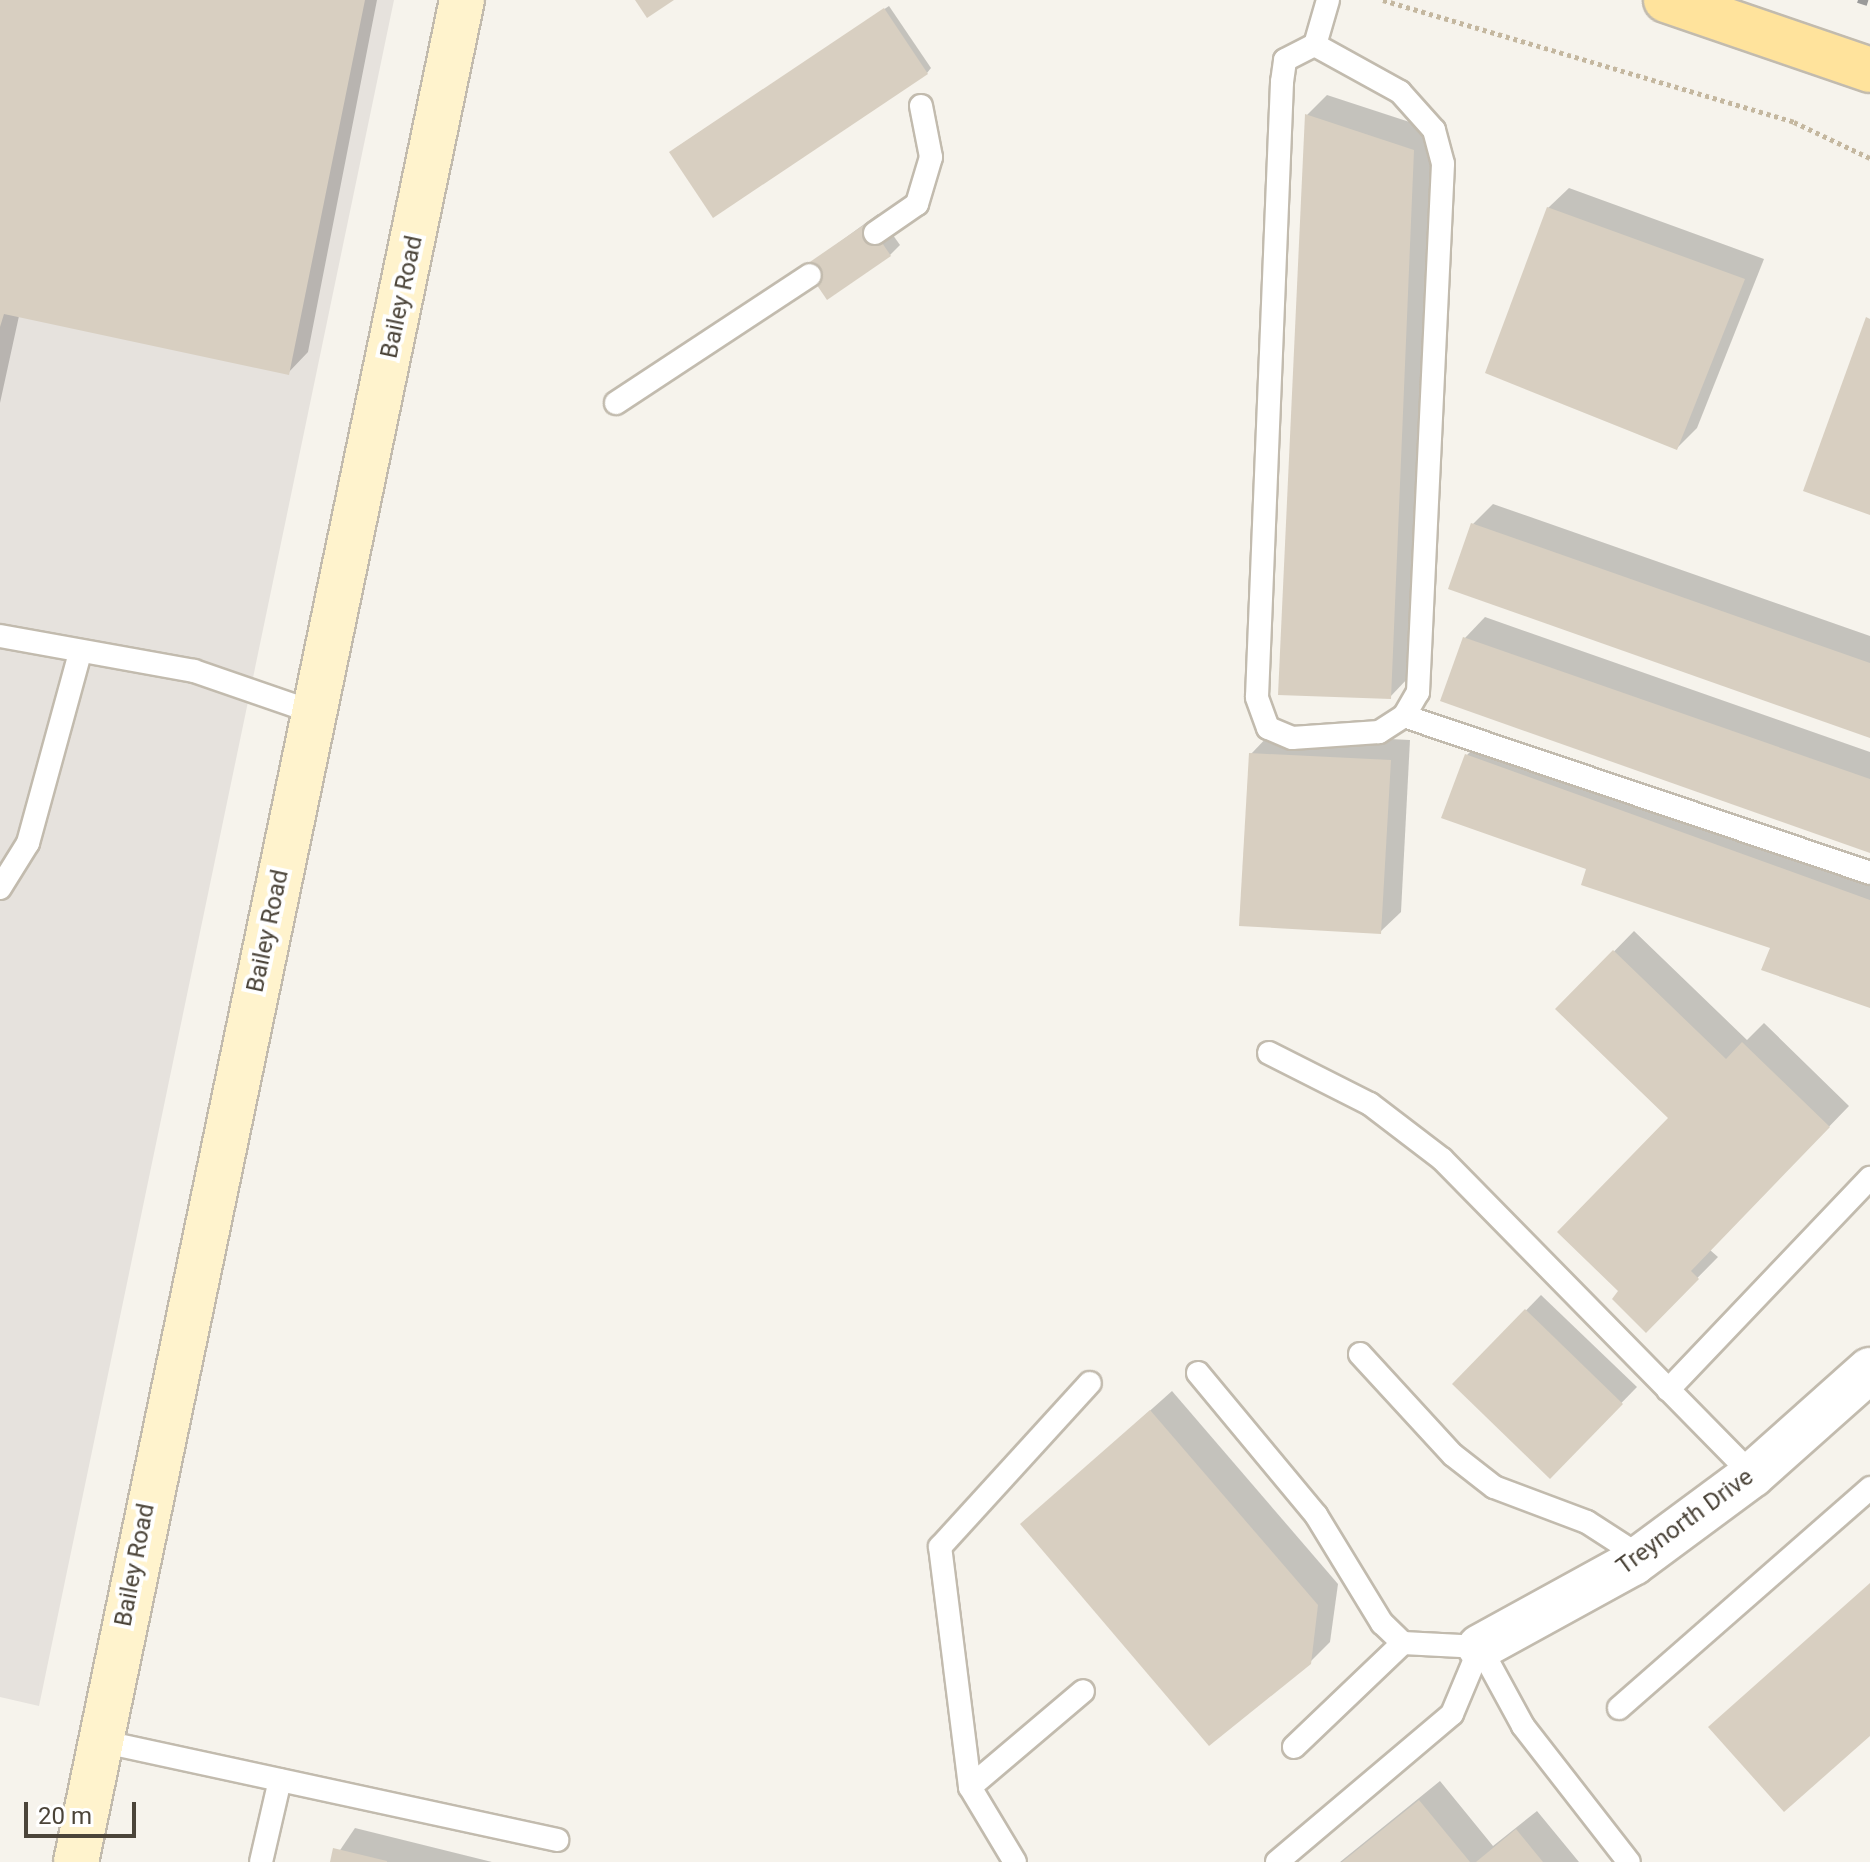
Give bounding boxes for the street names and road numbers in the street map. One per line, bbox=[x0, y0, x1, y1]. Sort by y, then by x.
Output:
street label: Bailey Road bbox=[375, 233, 429, 361]
street label: Bailey Road bbox=[241, 867, 295, 995]
street label: Treynorth Drive bbox=[1611, 1463, 1759, 1581]
street label: Bailey Road bbox=[109, 1501, 161, 1629]

